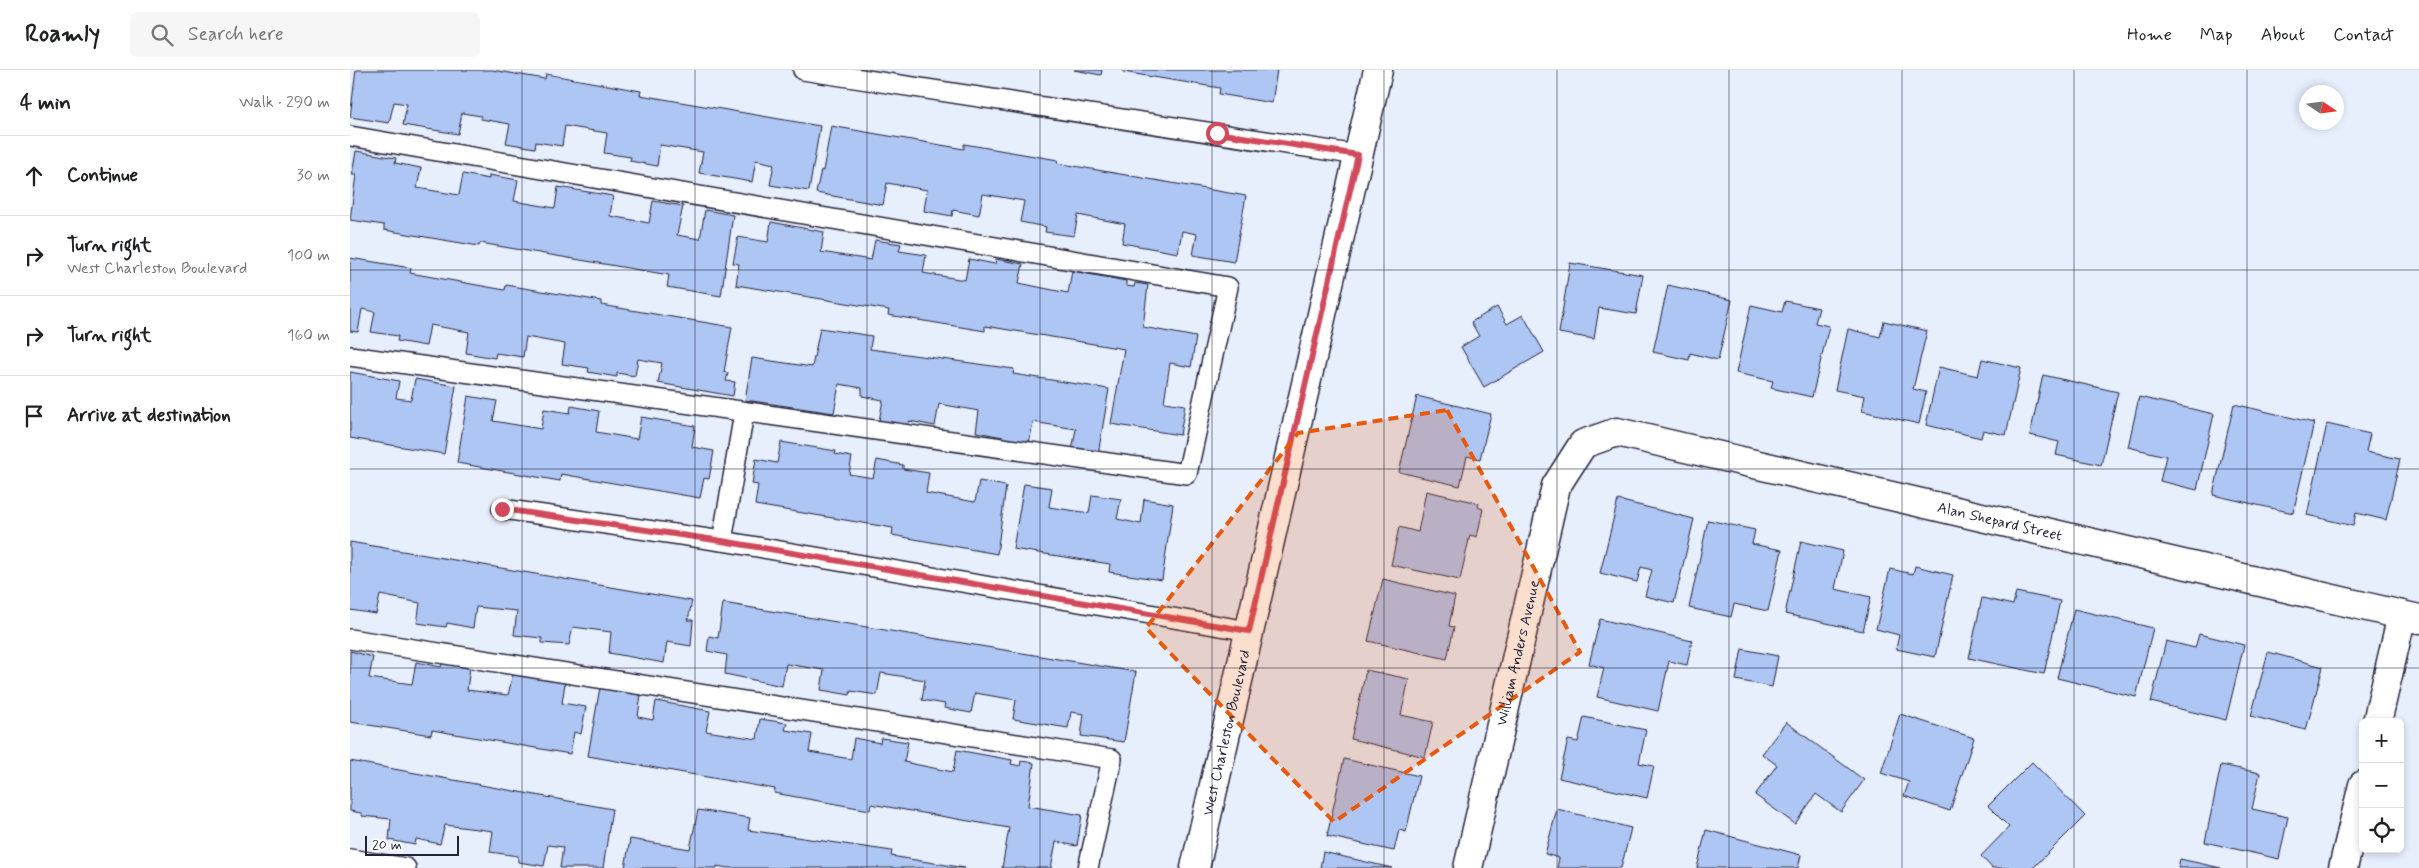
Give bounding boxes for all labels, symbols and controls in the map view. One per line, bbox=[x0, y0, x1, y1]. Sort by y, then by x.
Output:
search box bbox=[130, 12, 480, 57]
text: Roamly bbox=[25, 19, 100, 50]
icon: search bbox=[148, 21, 176, 49]
text: Search here bbox=[188, 22, 284, 47]
text: Home bbox=[2127, 23, 2172, 47]
text: Map bbox=[2200, 23, 2233, 47]
text: About bbox=[2261, 23, 2305, 47]
text: Contact bbox=[2333, 23, 2394, 47]
north arrow bbox=[2299, 85, 2344, 130]
text: 4 min bbox=[20, 89, 71, 117]
text: Walk · 290 m bbox=[239, 92, 330, 113]
route start bbox=[1206, 122, 1229, 145]
icon: ahead bbox=[20, 162, 48, 190]
text: Continue bbox=[67, 163, 138, 188]
text: 30 m bbox=[297, 165, 330, 186]
text: Turn right bbox=[67, 233, 151, 258]
icon: right bbox=[20, 242, 48, 270]
text: 100 m bbox=[287, 245, 330, 266]
text: West Charleston Boulevard bbox=[67, 258, 247, 279]
icon: right bbox=[20, 322, 48, 350]
text: Turn right bbox=[67, 323, 151, 348]
text: 160 m bbox=[287, 325, 330, 346]
icon: arrive bbox=[20, 402, 48, 430]
text: Arrive at destination bbox=[67, 403, 231, 428]
route end bbox=[491, 498, 514, 521]
street label: Alan Shepard Street bbox=[1935, 498, 2064, 547]
street label: William Anders Avenue bbox=[1492, 578, 1545, 728]
street label: West Charleston Boulevard bbox=[1198, 648, 1256, 817]
map controls bbox=[2359, 718, 2404, 853]
button: + bbox=[2359, 718, 2404, 763]
button: − bbox=[2359, 763, 2404, 808]
button: locate bbox=[2359, 808, 2404, 853]
scale bar bbox=[365, 833, 459, 856]
text: 20 m bbox=[372, 836, 402, 854]

